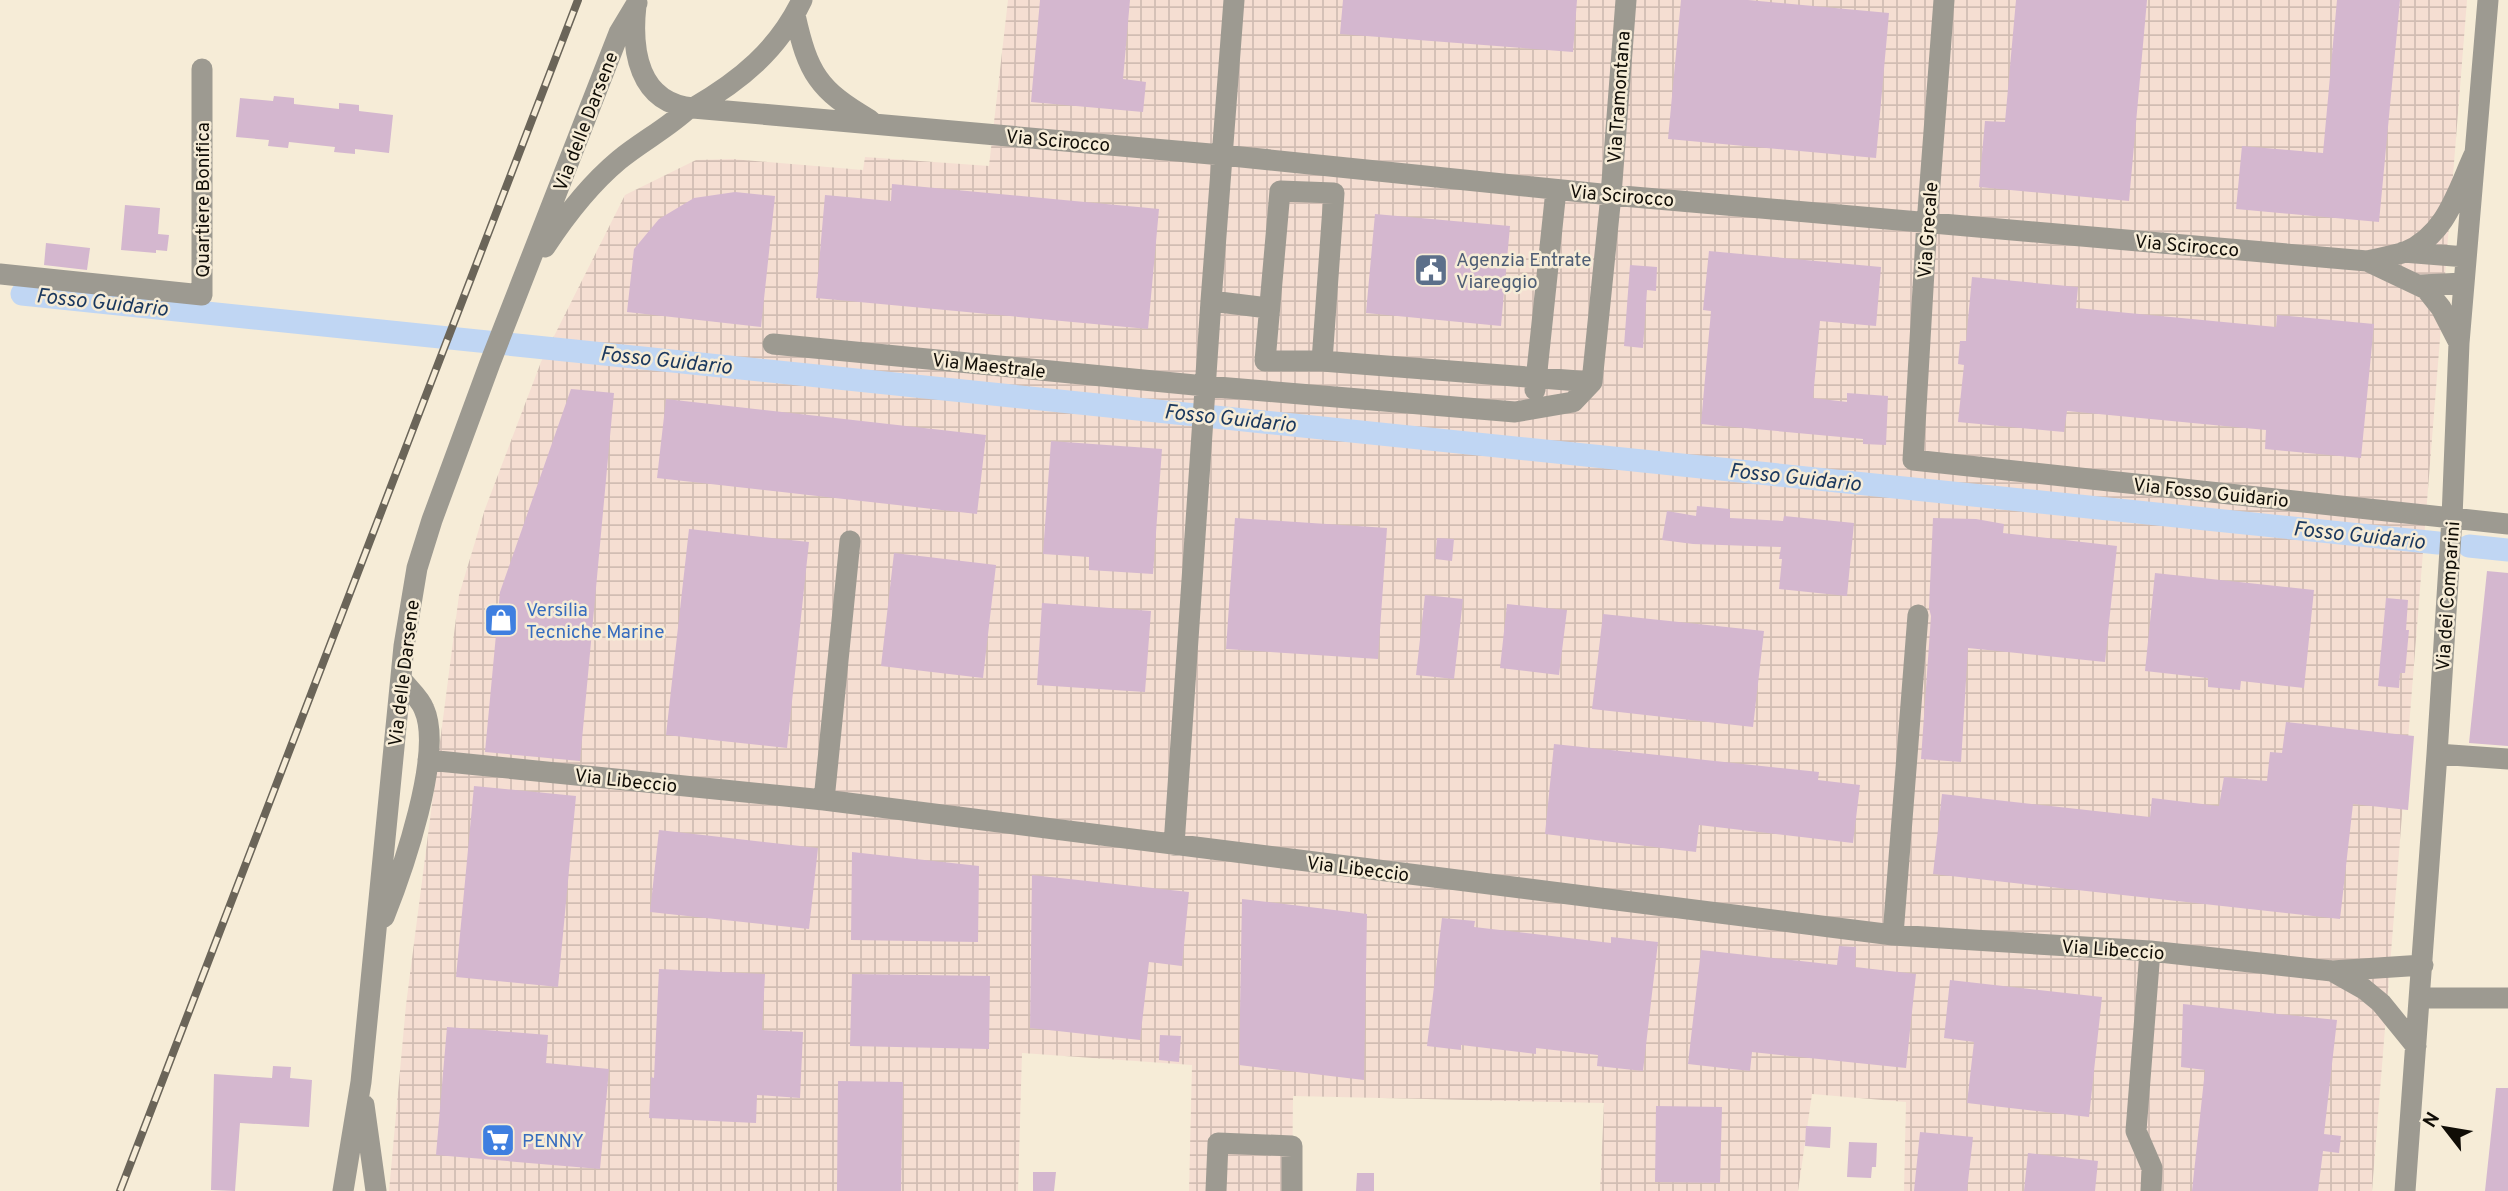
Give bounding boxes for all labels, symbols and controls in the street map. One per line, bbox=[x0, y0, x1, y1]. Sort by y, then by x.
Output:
street label: Via Tramontana bbox=[1603, 30, 1637, 164]
street label: Via delle Darsene bbox=[549, 49, 625, 195]
street label: Quartiere Bonifica bbox=[192, 122, 216, 278]
street label: Via Scirocco bbox=[1005, 125, 1111, 159]
street label: Via Scirocco bbox=[1569, 180, 1675, 214]
street label: Via Grecale bbox=[1914, 181, 1944, 279]
street label: Via Scirocco bbox=[2134, 230, 2240, 264]
place label: Agenzia Entrate Viareggio bbox=[1456, 249, 1591, 295]
public building icon: Agenzia Entrate Viareggio bbox=[1412, 251, 1450, 289]
water label: Fosso Guidario bbox=[35, 283, 170, 324]
water label: Fosso Guidario bbox=[599, 341, 734, 382]
street label: Via Maestrale bbox=[931, 349, 1047, 385]
water label: Fosso Guidario bbox=[1163, 399, 1298, 440]
water label: Fosso Guidario bbox=[1728, 458, 1863, 499]
street label: Via Fosso Guidario bbox=[2132, 474, 2290, 514]
water label: Fosso Guidario bbox=[2292, 516, 2427, 557]
street label: Via dei Comparini bbox=[2432, 520, 2466, 672]
street label: Via delle Darsene bbox=[384, 599, 426, 748]
place label: Versilia Tecniche Marine bbox=[526, 599, 664, 645]
shop icon: Versilia Tecniche Marine bbox=[482, 601, 520, 639]
street label: Via Libeccio bbox=[573, 765, 678, 799]
street label: Via Libeccio bbox=[1305, 852, 1410, 888]
street label: Via Libeccio bbox=[2061, 935, 2165, 967]
north arrow bbox=[2410, 1093, 2480, 1163]
text: N bbox=[2418, 1108, 2446, 1132]
supermarket icon: PENNY bbox=[479, 1121, 517, 1159]
place label: PENNY bbox=[522, 1130, 584, 1154]

